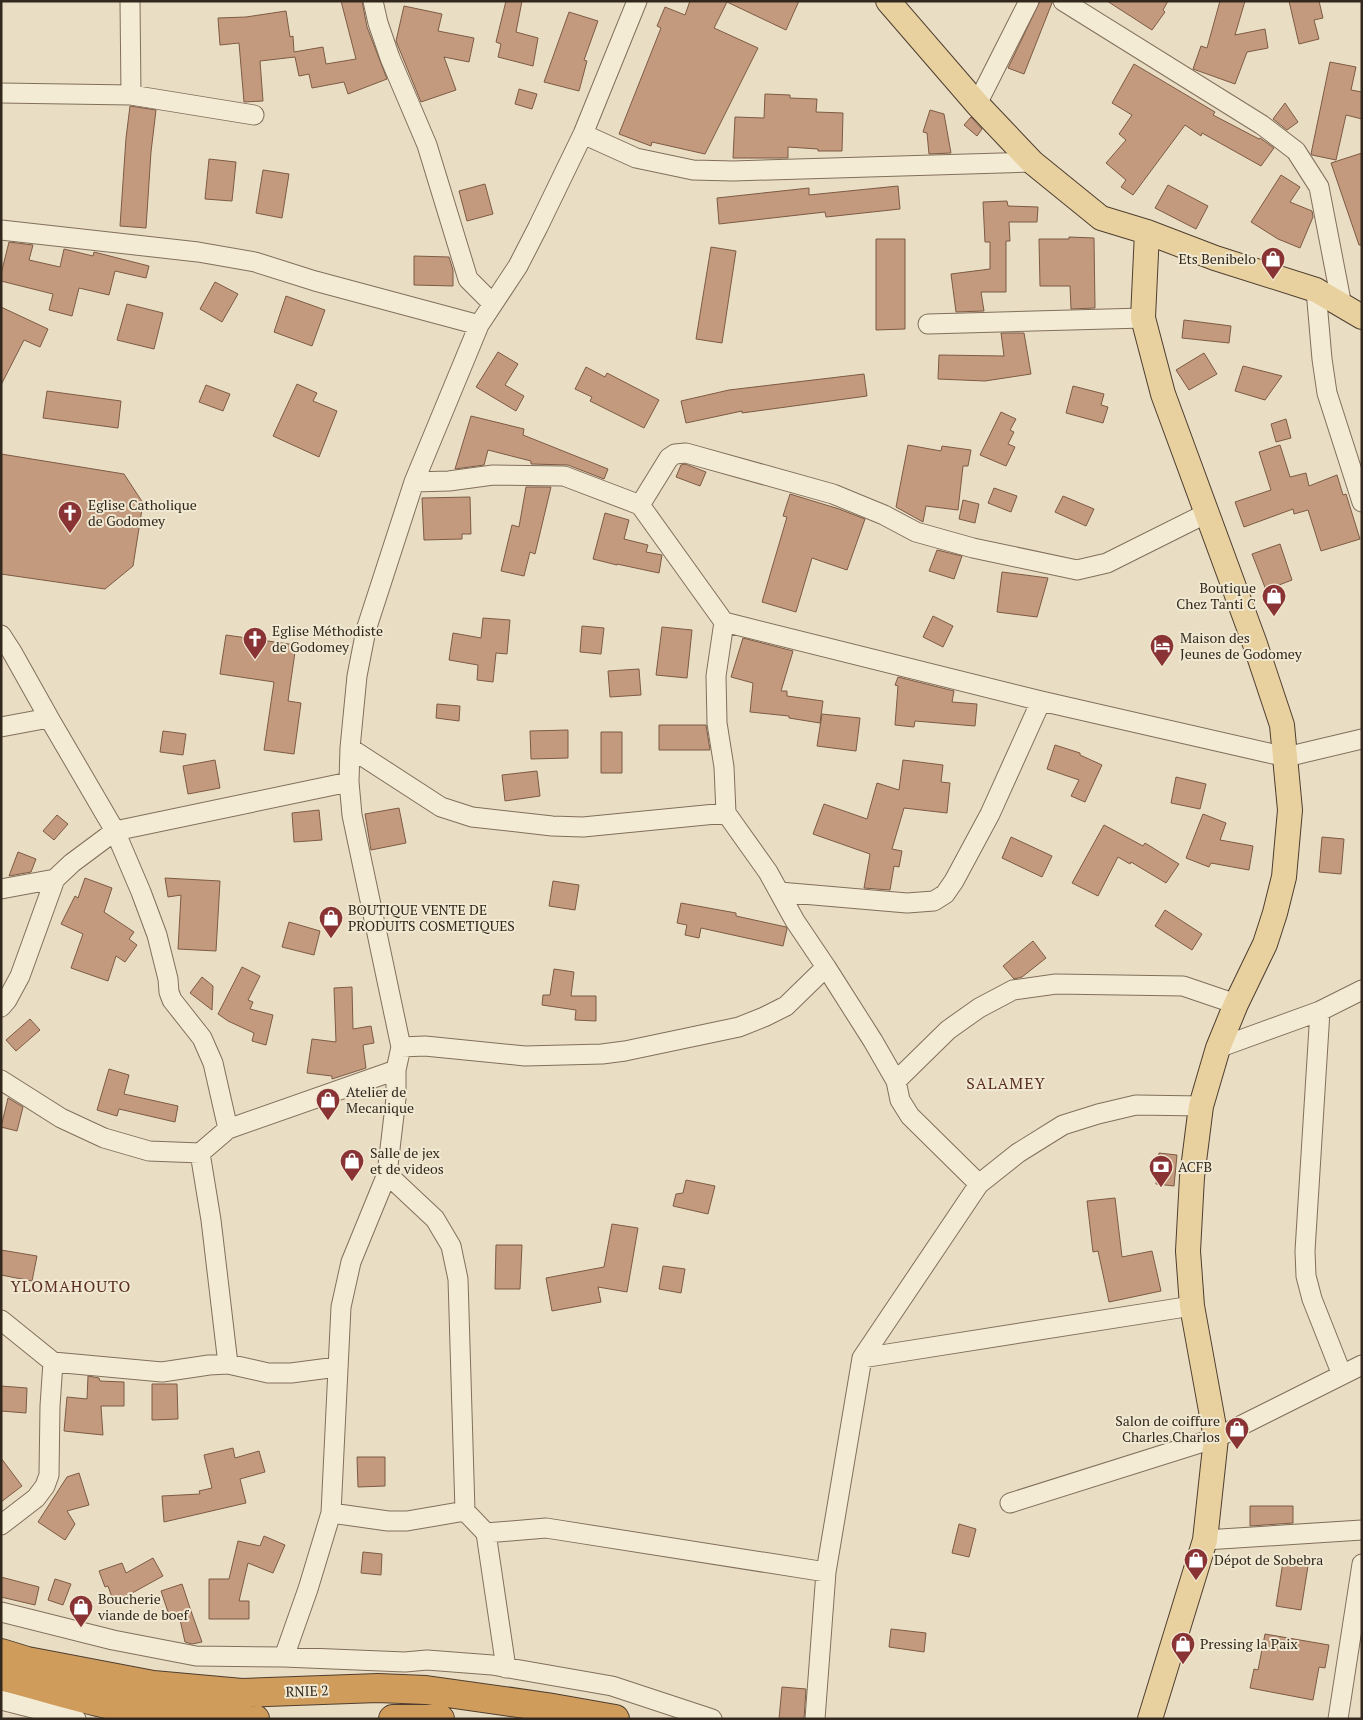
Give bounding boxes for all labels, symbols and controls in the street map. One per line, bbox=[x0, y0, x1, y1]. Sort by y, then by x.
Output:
shop icon: Ets Benibelo bbox=[1260, 246, 1286, 280]
place label: Ets Benibelo bbox=[1178, 249, 1256, 268]
place label: Eglise Catholique de Godomey bbox=[88, 495, 197, 530]
church icon: Eglise Catholique de Godomey bbox=[57, 500, 83, 534]
place label: Boutique Chez Tanti C bbox=[1176, 578, 1256, 613]
shop icon: Boutique Chez Tanti C bbox=[1261, 583, 1287, 617]
place label: Eglise Méthodiste de Godomey bbox=[272, 621, 383, 656]
church icon: Eglise Méthodiste de Godomey bbox=[242, 626, 268, 660]
place label: Maison des Jeunes de Godomey bbox=[1180, 628, 1303, 663]
hotel icon: Maison des Jeunes de Godomey bbox=[1149, 633, 1175, 667]
place label: BOUTIQUE VENTE DE PRODUITS COSMETIQUES bbox=[348, 900, 515, 935]
shop icon: BOUTIQUE VENTE DE PRODUITS COSMETIQUES bbox=[318, 905, 344, 939]
district label: SALAMEY bbox=[966, 1072, 1046, 1094]
place label: Atelier de Mecanique bbox=[346, 1082, 414, 1117]
shop icon: Atelier de Mecanique bbox=[315, 1087, 341, 1121]
place label: Salle de jex et de videos bbox=[370, 1143, 444, 1178]
shop icon: Salle de jex et de videos bbox=[339, 1148, 365, 1182]
bank icon: ACFB bbox=[1148, 1154, 1174, 1188]
place label: ACFB bbox=[1178, 1157, 1212, 1176]
district label: YLOMAHOUTO bbox=[11, 1275, 131, 1297]
place label: Salon de coiffure Charles Charlos bbox=[1115, 1411, 1220, 1446]
shop icon: Salon de coiffure Charles Charlos bbox=[1224, 1416, 1250, 1450]
shop icon: Dépot de Sobebra bbox=[1183, 1547, 1209, 1581]
place label: Dépot de Sobebra bbox=[1214, 1550, 1323, 1569]
place label: Boucherie viande de boef bbox=[97, 1589, 190, 1624]
shop icon: Boucherie viande de boef bbox=[68, 1594, 94, 1628]
shop icon: Pressing la Paix bbox=[1170, 1631, 1196, 1665]
place label: Pressing la Paix bbox=[1200, 1634, 1298, 1653]
street label: RNIE 2 bbox=[285, 1680, 329, 1701]

